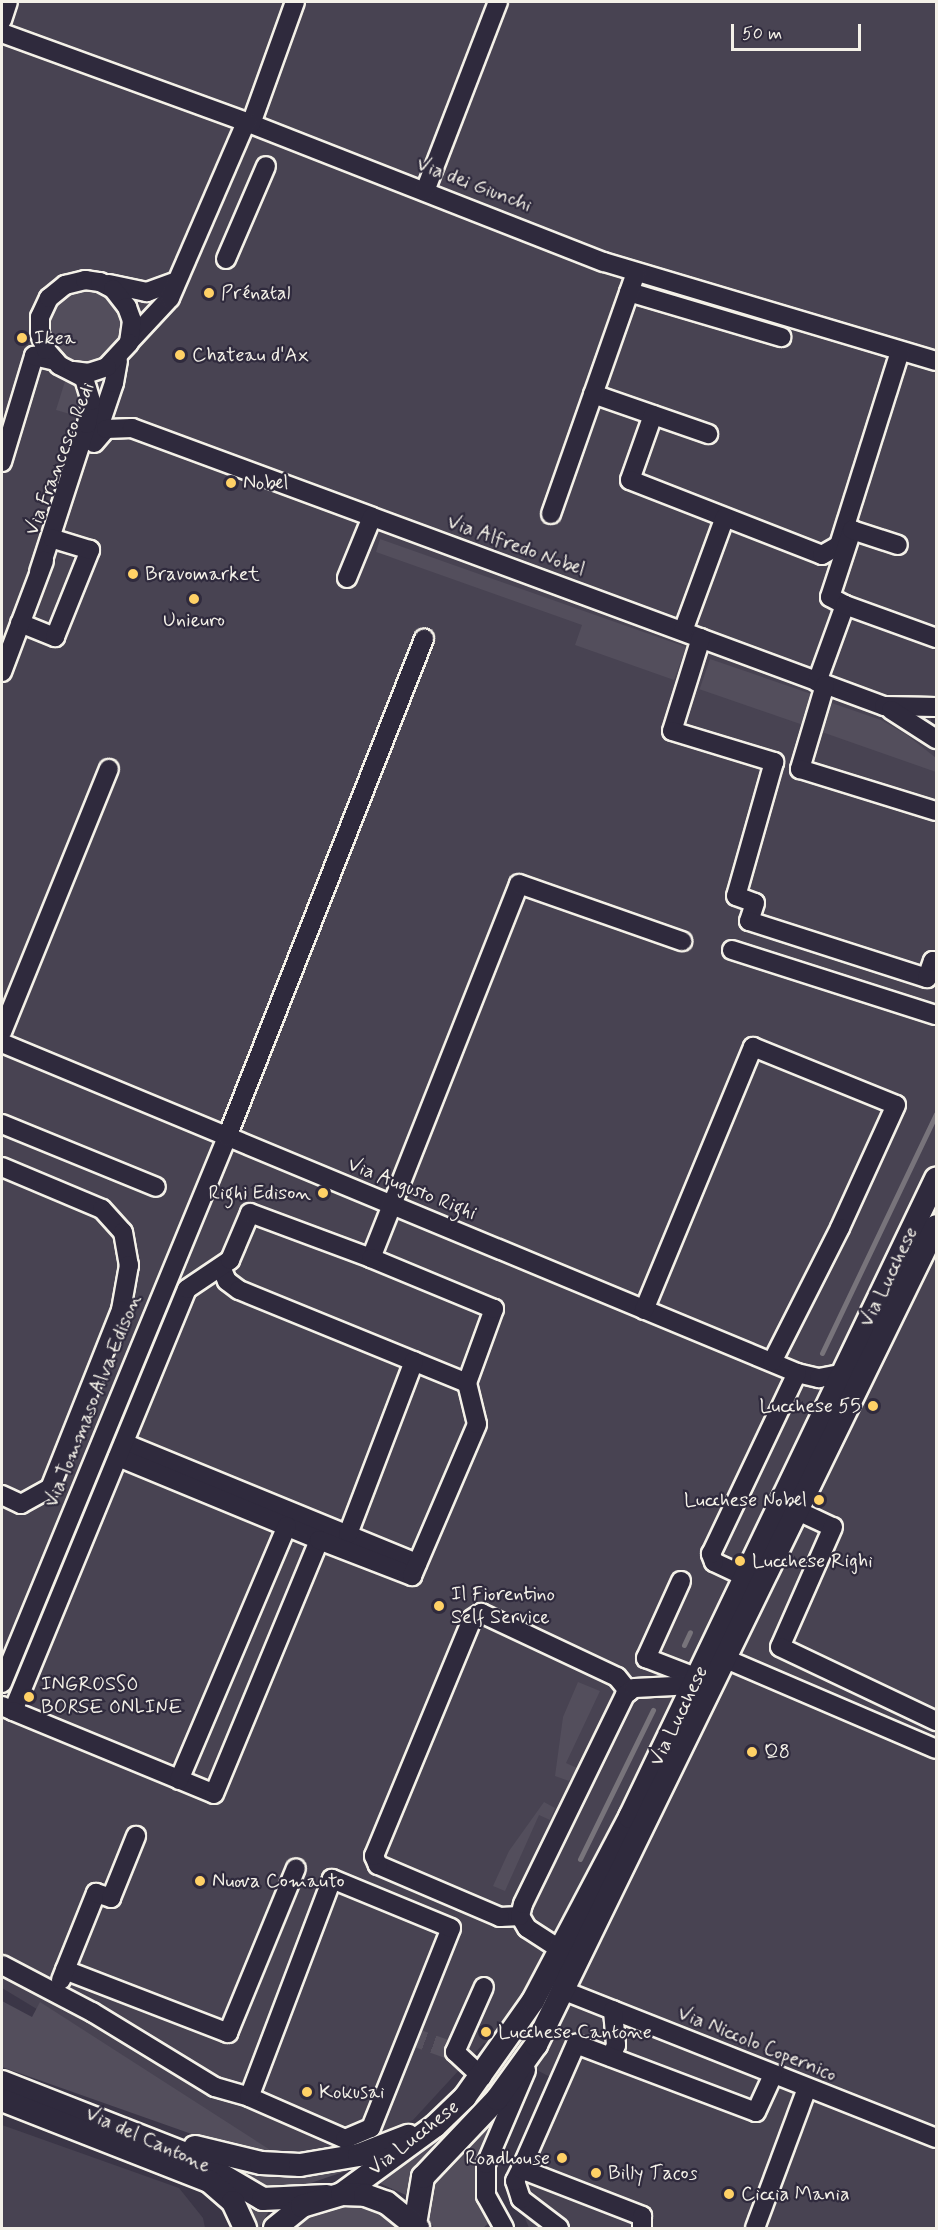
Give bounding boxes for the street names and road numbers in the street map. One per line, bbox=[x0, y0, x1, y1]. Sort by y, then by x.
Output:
street label: Via dei Giunchi bbox=[413, 152, 535, 218]
street label: Via Francesco Redi bbox=[20, 380, 100, 538]
street label: Via Alfredo Nobel bbox=[443, 510, 589, 582]
street label: Via Augusto Righi bbox=[343, 1152, 481, 1226]
street label: Via Lucchese bbox=[855, 1224, 923, 1330]
street label: Via Tommaso Alva Edison bbox=[40, 1293, 146, 1509]
street label: Via Lucchese bbox=[645, 1663, 713, 1769]
street label: Via Niccolo Copernico bbox=[672, 2000, 842, 2088]
street label: Via Lucchese bbox=[365, 2096, 463, 2180]
street label: Via del Cantone bbox=[82, 2102, 214, 2178]

